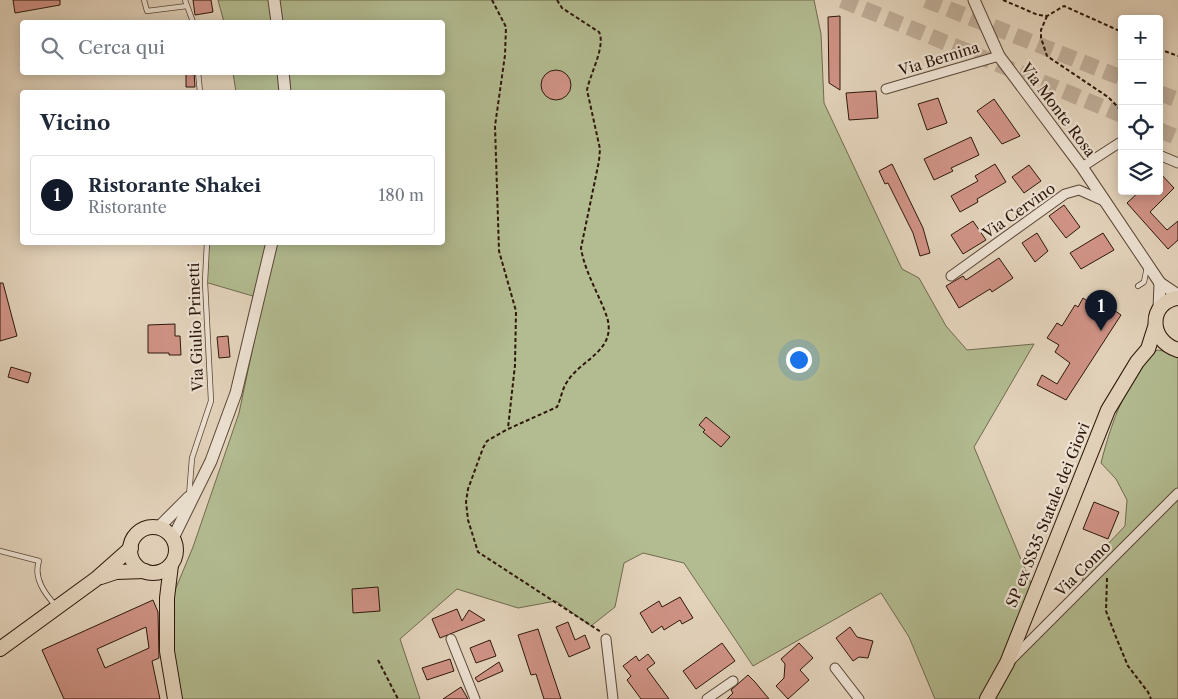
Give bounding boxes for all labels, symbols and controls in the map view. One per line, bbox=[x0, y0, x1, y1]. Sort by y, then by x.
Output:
map controls bbox=[1118, 15, 1163, 195]
button: + bbox=[1118, 15, 1163, 60]
search box bbox=[20, 20, 445, 75]
icon: search bbox=[38, 34, 66, 62]
text: Cerca qui bbox=[78, 36, 165, 59]
street label: Via Bernina bbox=[895, 37, 982, 80]
street label: Via Monte Rosa bbox=[1016, 58, 1100, 160]
button: − bbox=[1118, 60, 1163, 105]
button: locate bbox=[1118, 105, 1163, 150]
text: Vicino bbox=[40, 110, 110, 135]
button: layers bbox=[1118, 150, 1163, 195]
text: Ristorante Shakei bbox=[88, 174, 261, 197]
street label: Via Cervino bbox=[978, 179, 1059, 243]
text: 1 bbox=[53, 185, 61, 205]
text: 180 m bbox=[378, 185, 424, 205]
text: Ristorante bbox=[88, 197, 167, 217]
street label: Via Giulio Prinetti bbox=[184, 262, 207, 393]
pin: 1 bbox=[1085, 290, 1117, 331]
your location bbox=[786, 347, 812, 373]
street label: SP ex SS35 Statale dei Giovi bbox=[1002, 419, 1094, 610]
street label: Via Como bbox=[1050, 537, 1114, 601]

